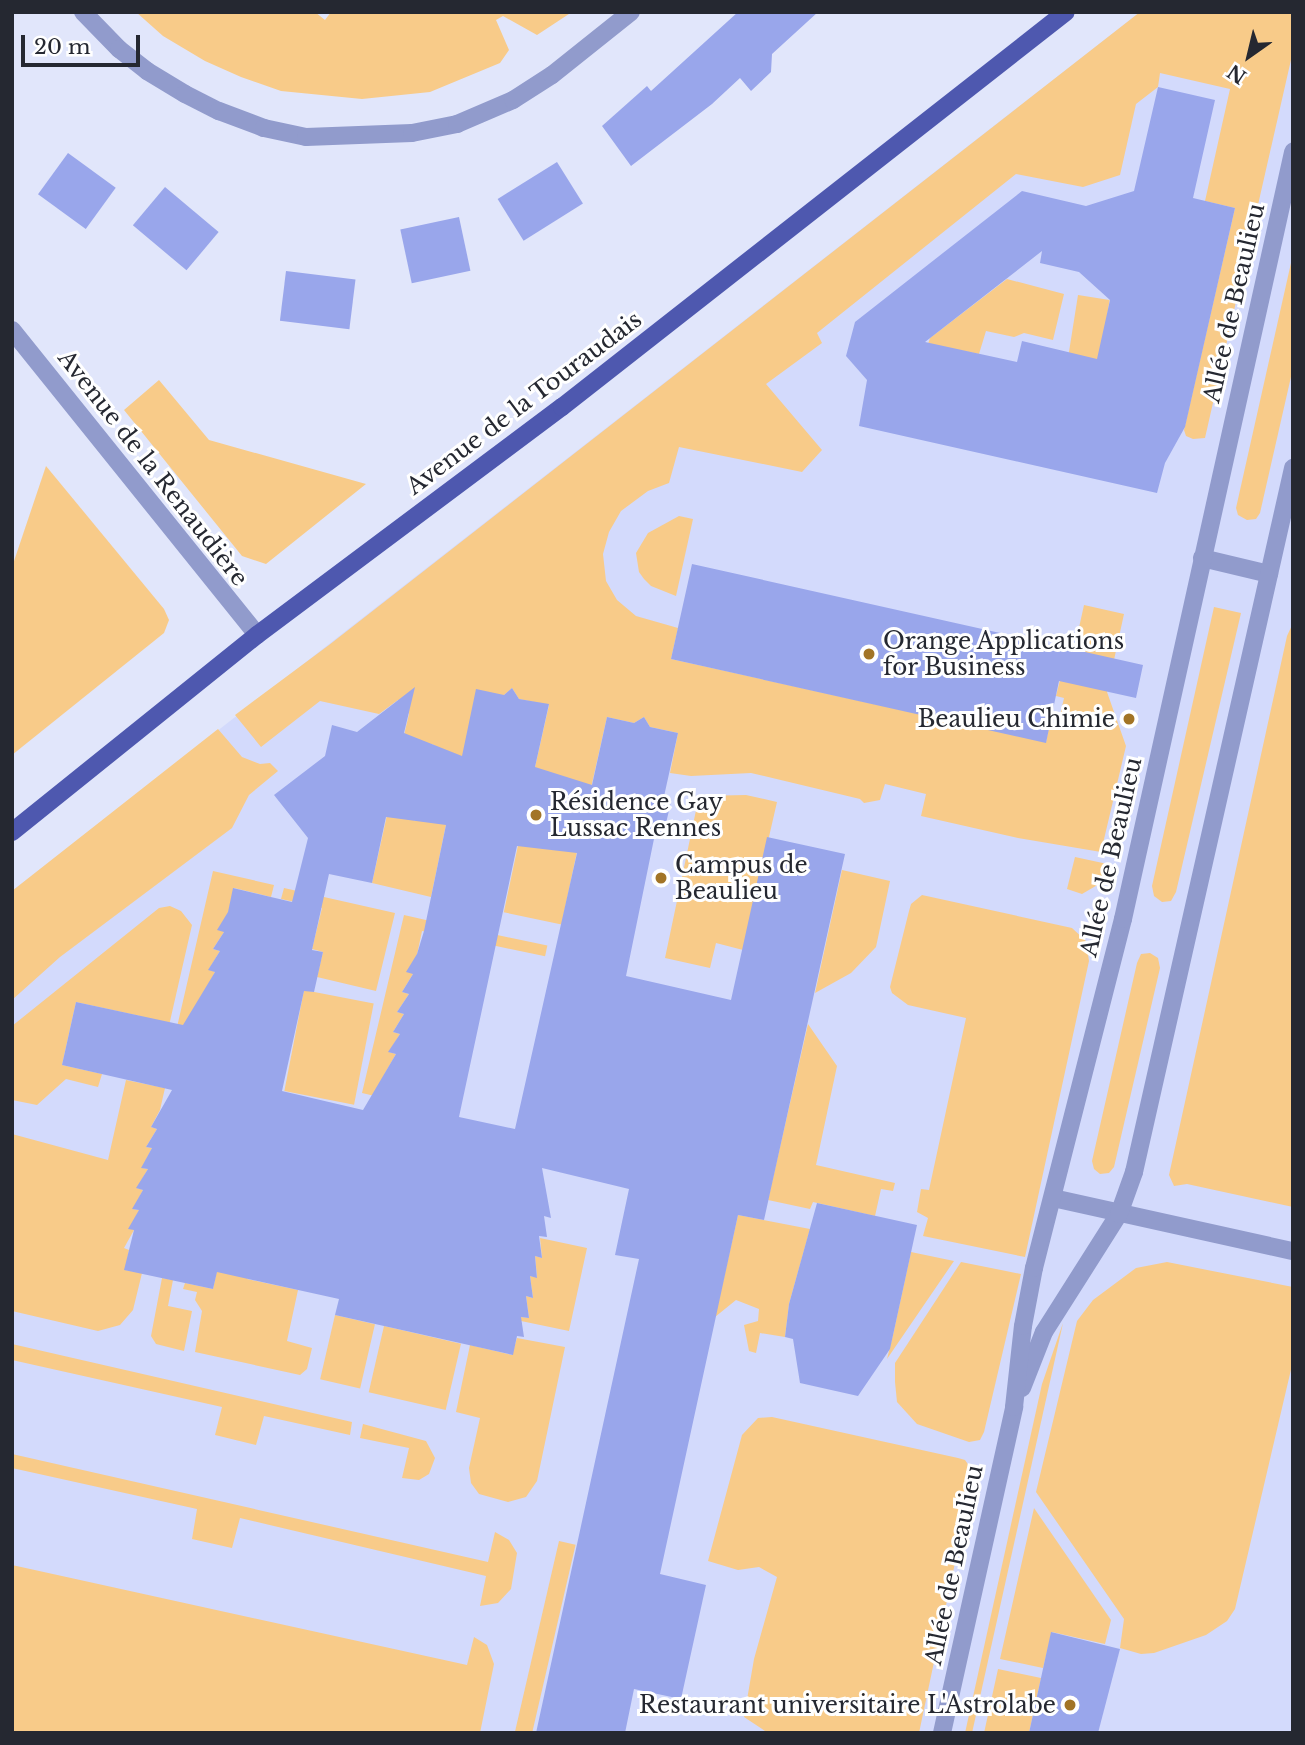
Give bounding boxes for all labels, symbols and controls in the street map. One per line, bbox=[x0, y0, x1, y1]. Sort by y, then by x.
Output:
scale bar bbox=[24, 21, 144, 65]
north arrow bbox=[1214, 21, 1284, 91]
text: 20 m bbox=[34, 34, 91, 60]
text: N bbox=[1223, 59, 1251, 88]
street label: Allée de Beaulieu bbox=[1198, 201, 1270, 405]
street label: Avenue de la Touraudais bbox=[401, 305, 647, 501]
street label: Avenue de la Renaudière bbox=[52, 344, 254, 592]
place label: Orange Applications for Business bbox=[883, 627, 1125, 681]
marker: Orange Applications for Business bbox=[861, 646, 877, 662]
place label: Beaulieu Chimie bbox=[918, 705, 1115, 733]
marker: Beaulieu Chimie bbox=[1121, 711, 1137, 727]
street label: Allée de Beaulieu bbox=[1075, 755, 1147, 959]
place label: Résidence Gay Lussac Rennes bbox=[550, 788, 723, 842]
marker: Résidence Gay Lussac Rennes bbox=[528, 807, 544, 823]
place label: Campus de Beaulieu bbox=[675, 851, 808, 905]
marker: Campus de Beaulieu bbox=[653, 870, 669, 886]
street label: Allée de Beaulieu bbox=[919, 1462, 989, 1668]
place label: Restaurant universitaire L'Astrolabe bbox=[639, 1691, 1056, 1719]
marker: Restaurant universitaire L'Astrolabe bbox=[1062, 1697, 1078, 1713]

